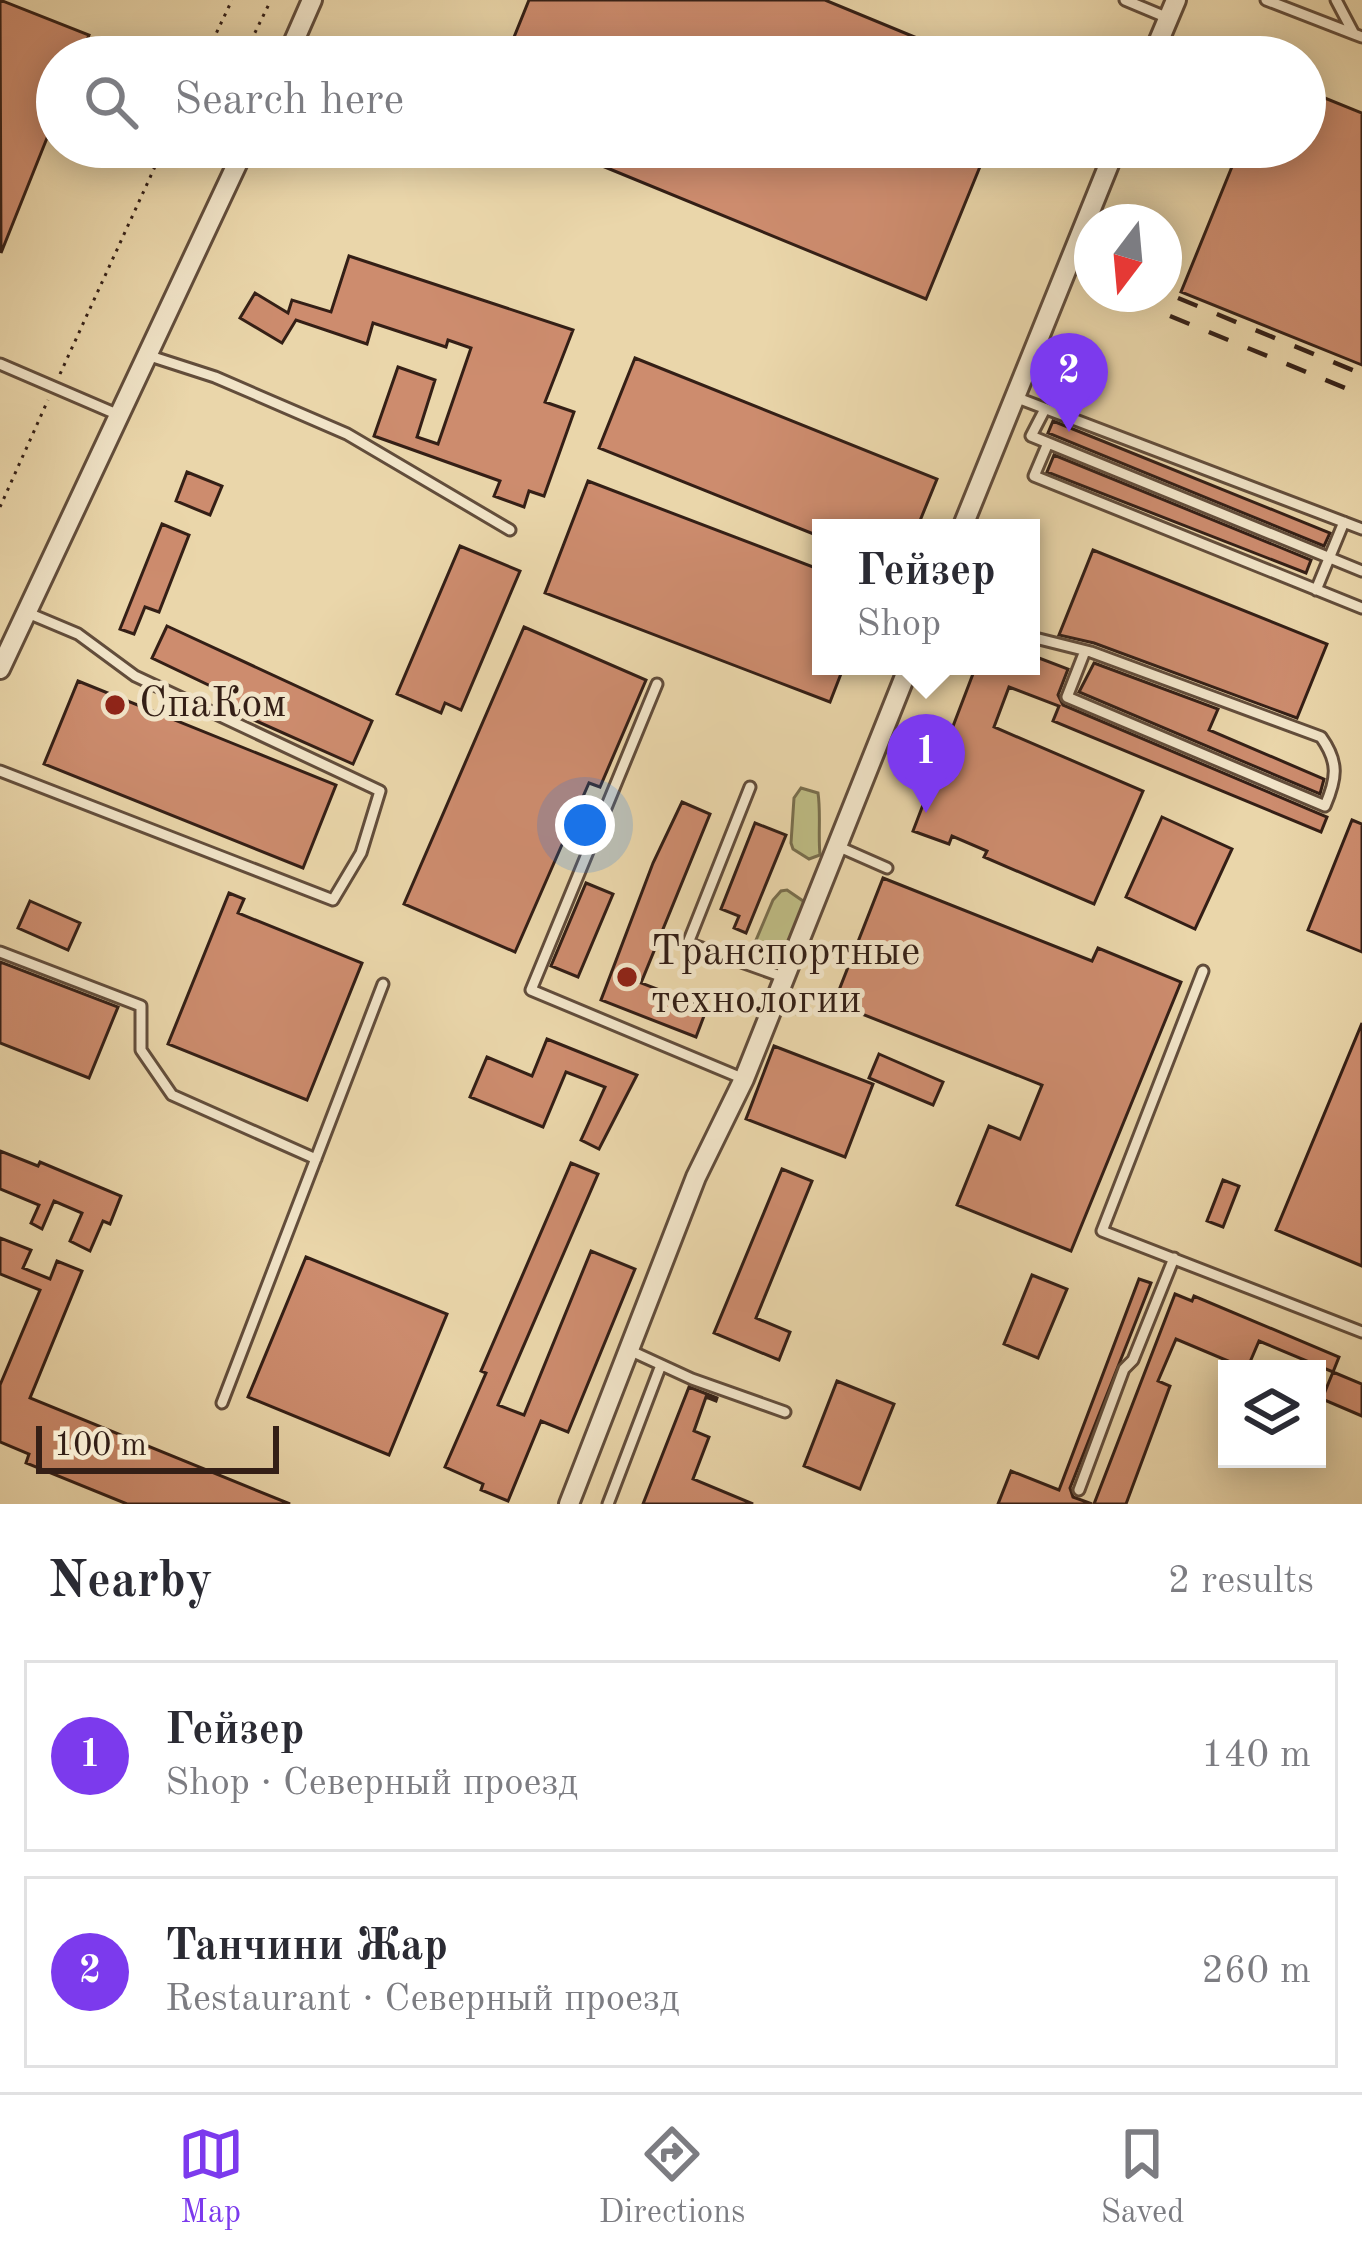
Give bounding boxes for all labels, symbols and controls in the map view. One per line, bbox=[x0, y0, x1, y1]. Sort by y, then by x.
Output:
search box bbox=[36, 36, 1326, 168]
icon: search bbox=[78, 69, 144, 135]
text: Search here bbox=[174, 79, 404, 124]
north arrow bbox=[1074, 204, 1182, 312]
pin: 2 bbox=[1030, 333, 1108, 432]
popup bbox=[812, 519, 1040, 675]
text: Гейзер bbox=[856, 550, 996, 595]
text: Shop bbox=[856, 605, 941, 644]
place label: СпаКом bbox=[139, 684, 287, 726]
marker: СпаКом bbox=[102, 692, 128, 718]
pin: 1 bbox=[887, 714, 965, 813]
your location bbox=[555, 795, 615, 855]
place label: Транспортные технологии bbox=[651, 932, 920, 1022]
marker: Транспортные технологии bbox=[614, 964, 640, 990]
map controls bbox=[1218, 1360, 1326, 1468]
button: layers bbox=[1218, 1360, 1326, 1468]
scale bar bbox=[36, 1420, 279, 1473]
text: 100 m bbox=[54, 1430, 147, 1463]
text: Nearby bbox=[48, 1557, 213, 1608]
text: 2 results bbox=[1168, 1562, 1314, 1601]
text: Гейзер bbox=[165, 1709, 304, 1754]
text: 1 bbox=[79, 1736, 101, 1775]
text: 140 m bbox=[1201, 1736, 1311, 1775]
text: Shop · Северный проезд bbox=[165, 1764, 578, 1803]
text: Танчини Жар bbox=[165, 1925, 448, 1970]
text: 2 bbox=[79, 1952, 101, 1991]
text: 260 m bbox=[1201, 1952, 1311, 1991]
text: Restaurant · Северный проезд bbox=[165, 1980, 679, 2019]
tab: Map bbox=[178, 2121, 244, 2234]
tab: Directions bbox=[599, 2121, 745, 2234]
tab: Saved bbox=[1100, 2121, 1184, 2234]

